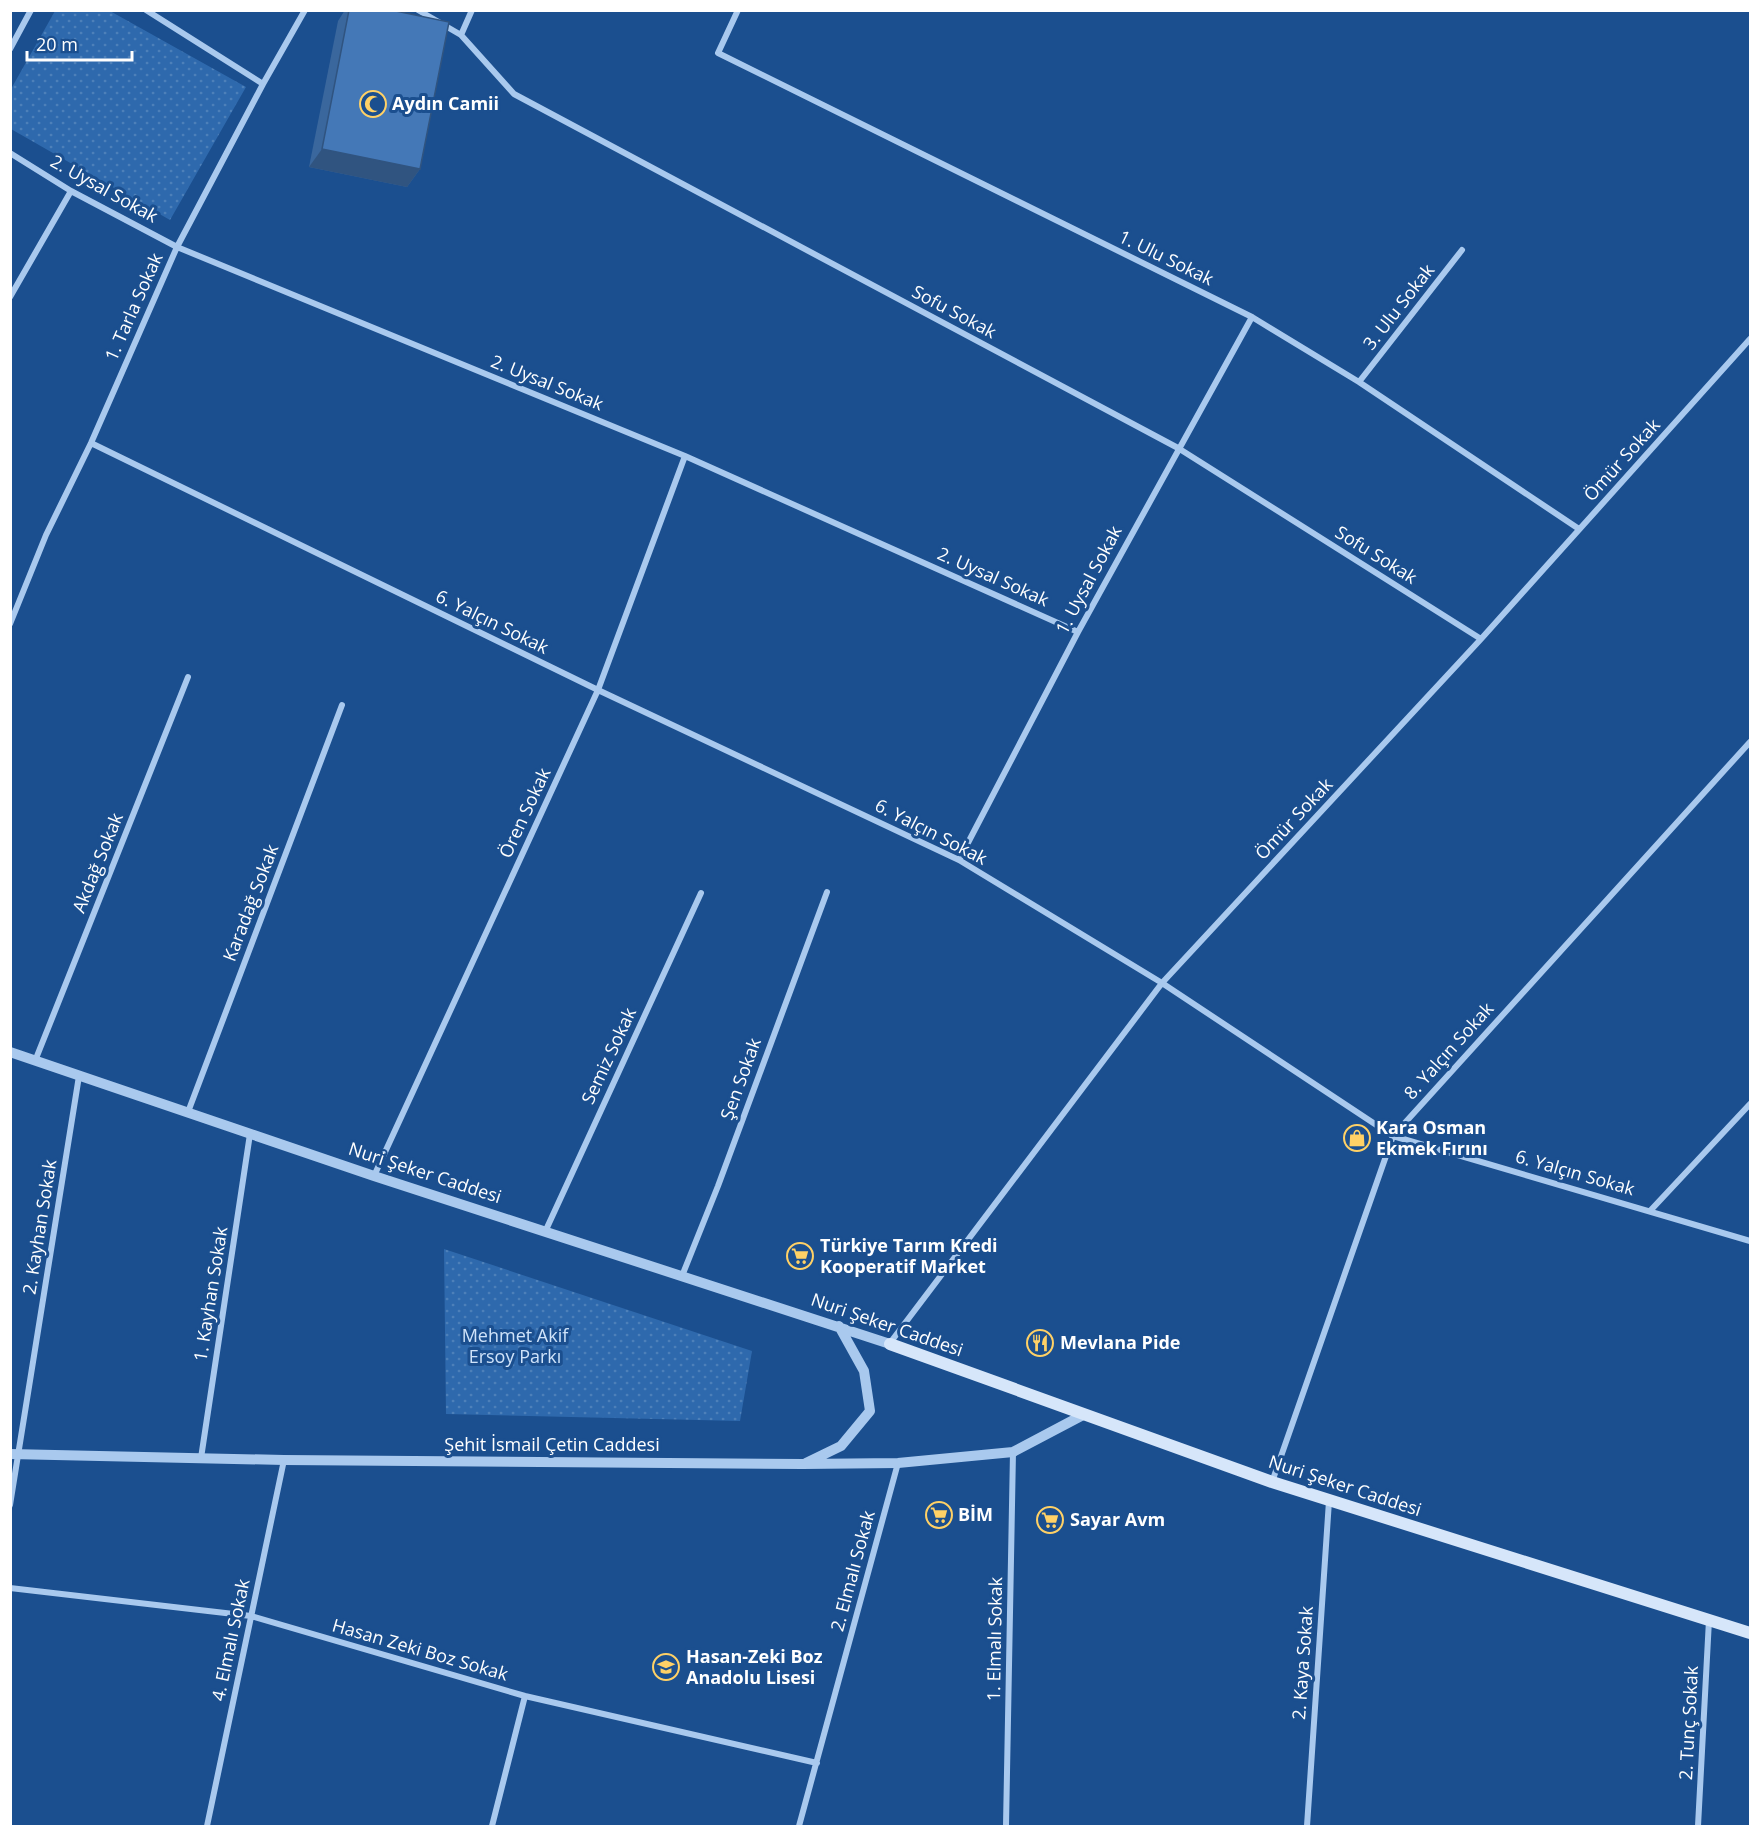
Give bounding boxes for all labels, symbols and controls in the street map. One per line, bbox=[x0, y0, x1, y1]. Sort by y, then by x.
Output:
scale bar bbox=[27, 24, 132, 62]
text: 20 m bbox=[36, 32, 78, 56]
mosque icon: Aydın Camii bbox=[358, 89, 388, 119]
place label: Aydın Camii bbox=[392, 91, 499, 115]
street label: 2. Uysal Sokak bbox=[47, 149, 163, 228]
street label: 1. Ulu Sokak bbox=[1115, 224, 1218, 291]
street label: 1. Tarla Sokak bbox=[99, 248, 168, 364]
street label: 3. Ulu Sokak bbox=[1357, 258, 1440, 354]
street label: Sofu Sokak bbox=[908, 279, 1001, 344]
street label: 2. Uysal Sokak bbox=[488, 349, 608, 416]
street label: Ömür Sokak bbox=[1578, 412, 1665, 506]
street label: Sofu Sokak bbox=[1331, 520, 1422, 589]
street label: 1. Uysal Sokak bbox=[1050, 521, 1127, 638]
street label: 2. Uysal Sokak bbox=[934, 541, 1053, 612]
street label: 6. Yalçın Sokak bbox=[432, 583, 553, 659]
street label: Ören Sokak bbox=[493, 763, 556, 862]
street label: Ömür Sokak bbox=[1249, 772, 1338, 864]
street label: 6. Yalçın Sokak bbox=[871, 793, 992, 870]
street label: Akdağ Sokak bbox=[66, 809, 128, 916]
street label: Karadağ Sokak bbox=[217, 840, 284, 965]
street label: 8. Yalçın Sokak bbox=[1398, 996, 1499, 1104]
street label: Semiz Sokak bbox=[575, 1003, 641, 1108]
street label: Şen Sokak bbox=[714, 1034, 766, 1123]
place label: Kara Osman Ekmek Fırını bbox=[1376, 1115, 1488, 1160]
shop icon: Kara Osman Ekmek Fırını bbox=[1342, 1123, 1372, 1153]
street label: Nuri Şeker Caddesi bbox=[346, 1136, 505, 1208]
street label: 6. Yalçın Sokak bbox=[1513, 1144, 1638, 1201]
street label: 2. Kayhan Sokak bbox=[17, 1157, 62, 1296]
street label: 1. Kayhan Sokak bbox=[188, 1224, 233, 1363]
place label: Türkiye Tarım Kredi Kooperatif Market bbox=[820, 1233, 998, 1278]
supermarket icon: Türkiye Tarım Kredi Kooperatif Market bbox=[785, 1241, 815, 1271]
street label: Nuri Şeker Caddesi bbox=[808, 1287, 967, 1361]
park label: Mehmet Akif Ersoy Parkı bbox=[462, 1323, 569, 1368]
restaurant icon: Mevlana Pide bbox=[1025, 1328, 1055, 1358]
place label: Mevlana Pide bbox=[1060, 1330, 1180, 1354]
street label: Şehit İsmail Çetin Caddesi bbox=[444, 1432, 660, 1456]
street label: Nuri Şeker Caddesi bbox=[1266, 1449, 1425, 1521]
supermarket icon: BİM bbox=[924, 1500, 954, 1530]
place label: BİM bbox=[958, 1502, 993, 1526]
supermarket icon: Sayar Avm bbox=[1035, 1505, 1065, 1535]
street label: 2. Elmalı Sokak bbox=[824, 1507, 880, 1634]
place label: Sayar Avm bbox=[1070, 1507, 1165, 1531]
street label: 4. Elmalı Sokak bbox=[205, 1576, 255, 1703]
street label: 1. Elmalı Sokak bbox=[981, 1576, 1007, 1701]
street label: 2. Kaya Sokak bbox=[1286, 1605, 1318, 1721]
street label: Hasan Zeki Boz Sokak bbox=[330, 1612, 511, 1686]
place label: Hasan-Zeki Boz Anadolu Lisesi bbox=[686, 1644, 823, 1689]
school or university icon: Hasan-Zeki Boz Anadolu Lisesi bbox=[651, 1652, 681, 1682]
street label: 2. Tunç Sokak bbox=[1673, 1665, 1703, 1781]

